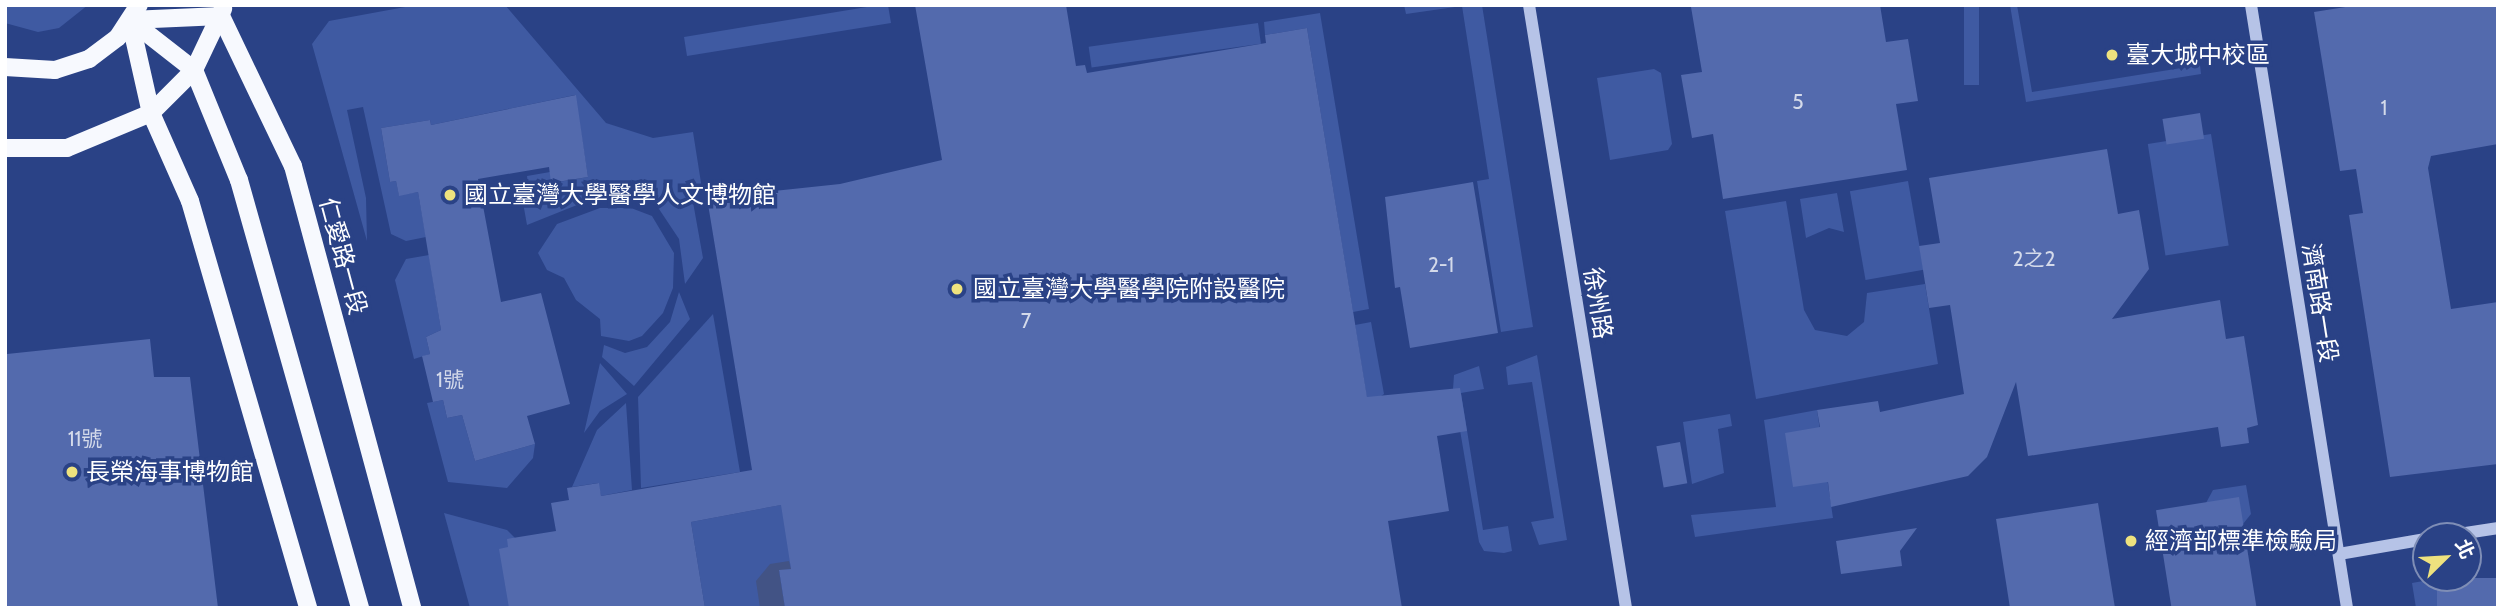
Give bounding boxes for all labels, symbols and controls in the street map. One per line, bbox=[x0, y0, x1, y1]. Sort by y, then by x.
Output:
place label: 臺大城中校區 bbox=[2126, 41, 2270, 69]
marker: 臺大城中校區 bbox=[2104, 47, 2120, 63]
house number: 5 bbox=[1792, 89, 1804, 115]
house number: 1 bbox=[2381, 95, 2387, 121]
place label: 國立臺灣大學醫學人文博物館 bbox=[464, 181, 776, 209]
marker: 國立臺灣大學醫學人文博物館 bbox=[442, 187, 458, 203]
street label: 仁愛路一段 bbox=[314, 194, 372, 318]
street label: 濟南路一段 bbox=[2296, 241, 2344, 365]
house number: 2之2 bbox=[2012, 246, 2056, 272]
house number: 2-1 bbox=[1428, 252, 1454, 278]
street label: 徐州路 bbox=[1578, 265, 1618, 341]
place label: 國立臺灣大學醫學院附設醫院 bbox=[973, 275, 1285, 303]
marker: 國立臺灣大學醫學院附設醫院 bbox=[947, 279, 967, 299]
house number: 7 bbox=[1021, 308, 1031, 334]
house number: 1號 bbox=[436, 367, 464, 393]
house number: 11號 bbox=[68, 426, 102, 452]
place label: 長榮海事博物館 bbox=[86, 458, 254, 486]
marker: 長榮海事博物館 bbox=[64, 464, 80, 480]
north arrow bbox=[2412, 522, 2482, 592]
place label: 經濟部標準檢驗局 bbox=[2145, 527, 2337, 555]
marker: 經濟部標準檢驗局 bbox=[2123, 533, 2139, 549]
text: 北 bbox=[2450, 536, 2479, 562]

